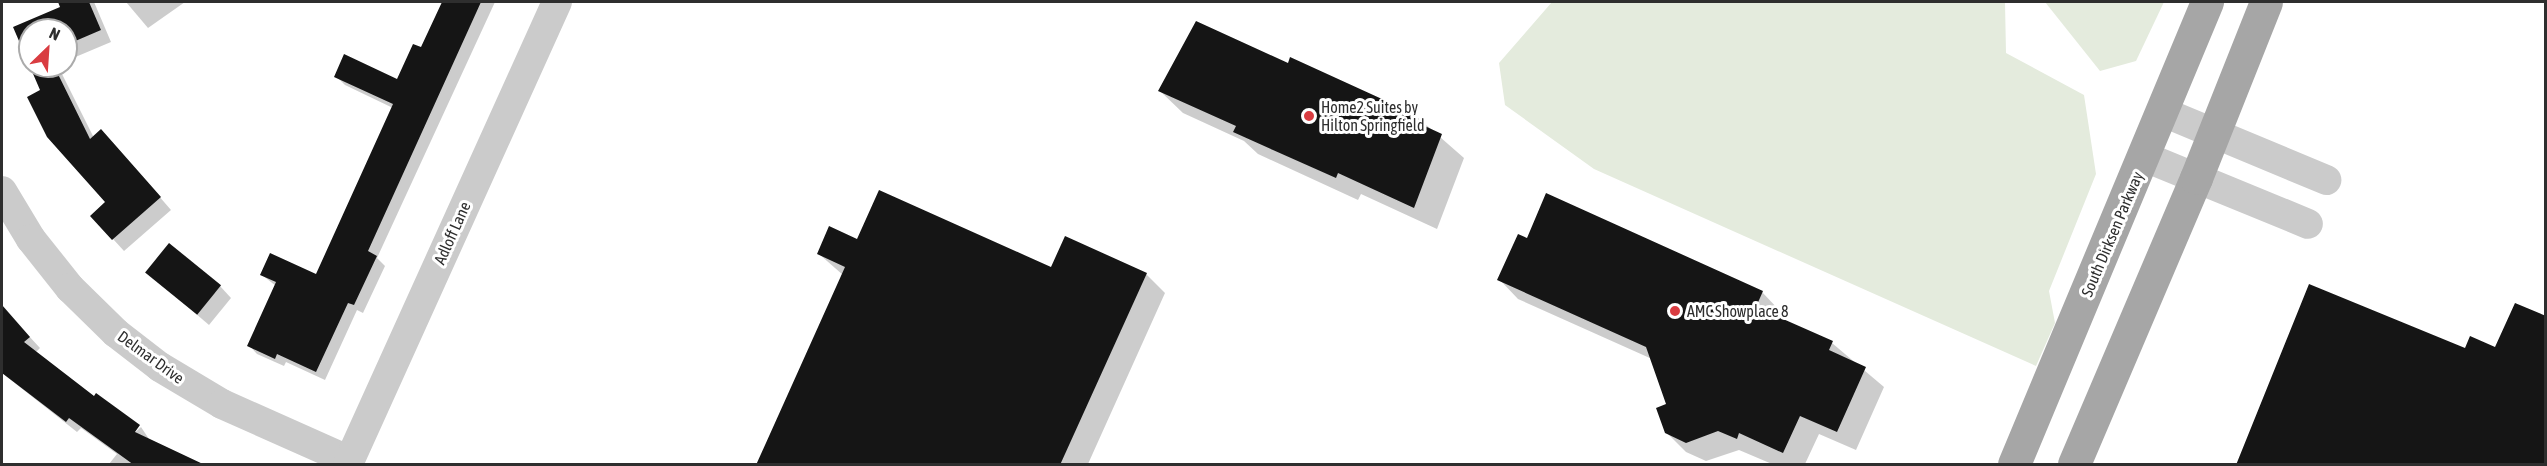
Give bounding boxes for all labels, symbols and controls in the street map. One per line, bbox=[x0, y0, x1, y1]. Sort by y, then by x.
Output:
north arrow bbox=[18, 18, 78, 78]
text: N bbox=[47, 23, 63, 44]
place label: Home2 Suites by Hilton Springfield bbox=[1321, 97, 1425, 135]
marker: Home2 Suites by Hilton Springfield bbox=[1302, 109, 1316, 123]
street label: South Dirksen Parkway bbox=[2077, 169, 2147, 299]
street label: Adloff Lane bbox=[430, 199, 474, 267]
place label: AMC Showplace 8 bbox=[1687, 301, 1789, 321]
marker: AMC Showplace 8 bbox=[1668, 304, 1682, 318]
street label: Delmar Drive bbox=[114, 326, 188, 388]

